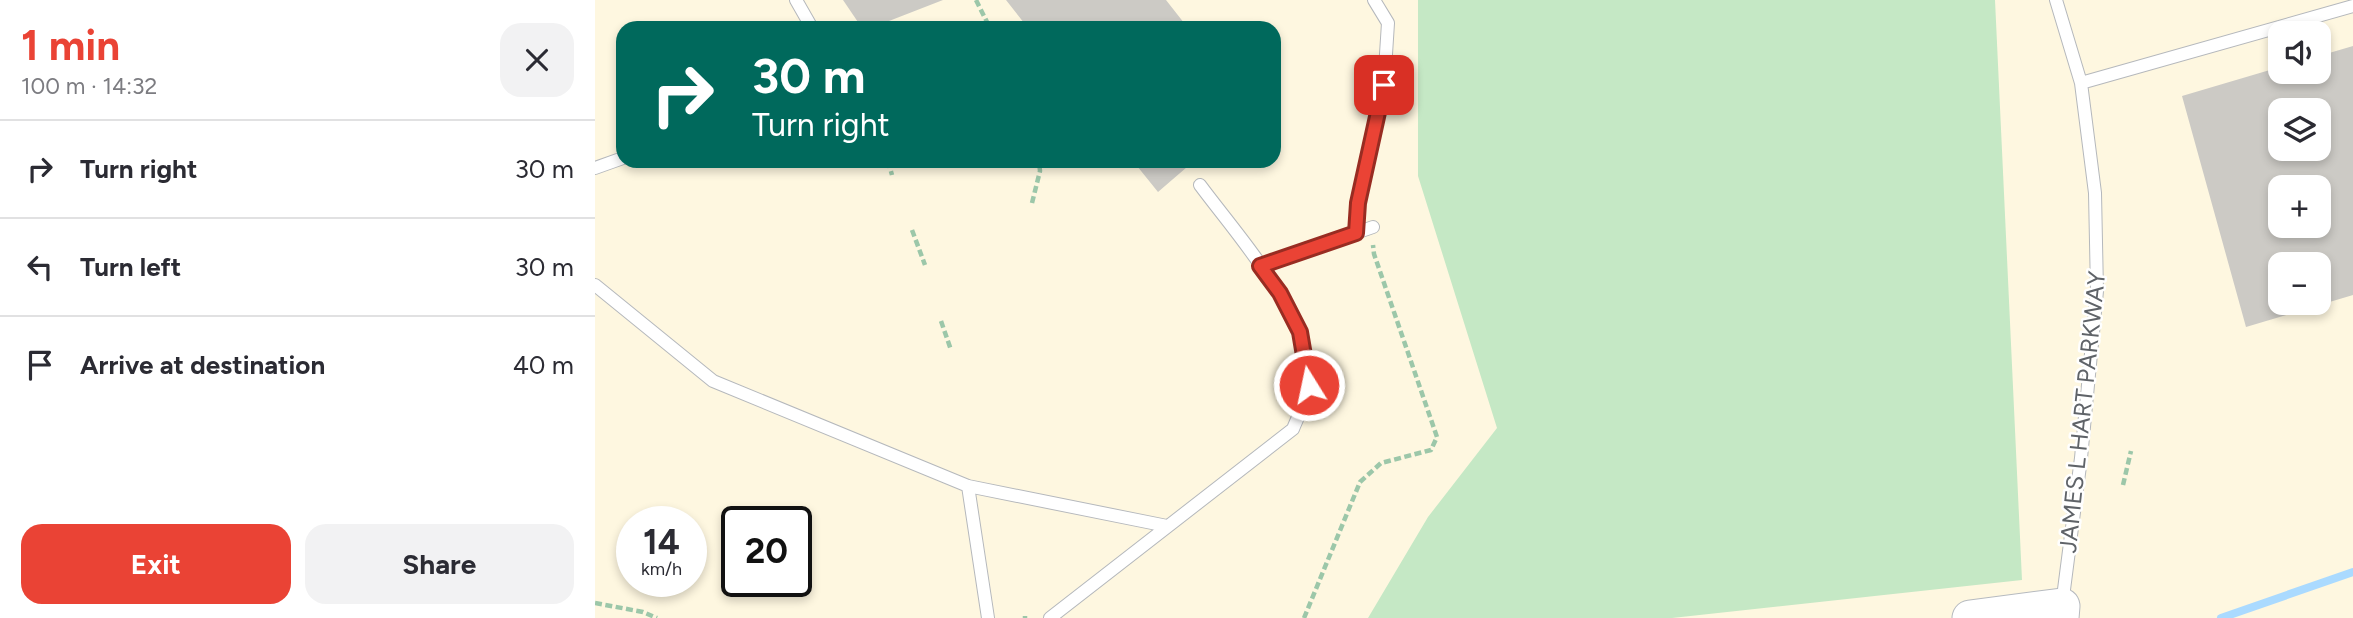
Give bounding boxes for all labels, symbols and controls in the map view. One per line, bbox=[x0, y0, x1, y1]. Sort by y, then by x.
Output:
text: 1 min bbox=[21, 20, 120, 71]
map controls bbox=[2268, 21, 2331, 315]
button: sound bbox=[2268, 21, 2331, 84]
button: close bbox=[500, 23, 574, 97]
text: 30 m bbox=[752, 46, 865, 105]
icon: right bbox=[637, 49, 728, 140]
pin bbox=[1354, 55, 1414, 115]
icon: arrive bbox=[1365, 66, 1403, 104]
text: 100 m · 14:32 bbox=[21, 72, 157, 100]
button: layers bbox=[2268, 98, 2331, 161]
text: Turn right bbox=[752, 106, 890, 144]
icon: right bbox=[21, 150, 59, 188]
text: Turn right bbox=[80, 153, 197, 185]
text: 30 m bbox=[515, 153, 574, 185]
button: + bbox=[2268, 175, 2331, 238]
icon: left bbox=[21, 248, 59, 286]
text: Turn left bbox=[80, 251, 181, 283]
text: 30 m bbox=[515, 251, 574, 283]
button: − bbox=[2268, 252, 2331, 315]
street label: JAMES L HART PARKWAY bbox=[2053, 269, 2111, 554]
icon: arrive bbox=[21, 346, 59, 384]
position arrow bbox=[1272, 348, 1346, 422]
text: Arrive at destination bbox=[80, 349, 325, 381]
text: 40 m bbox=[513, 349, 574, 381]
speed limit sign: 20 bbox=[721, 506, 812, 597]
text: 14 bbox=[643, 521, 680, 563]
button: Exit bbox=[21, 524, 291, 604]
button: Share bbox=[305, 524, 574, 604]
text: km/h bbox=[641, 558, 682, 580]

